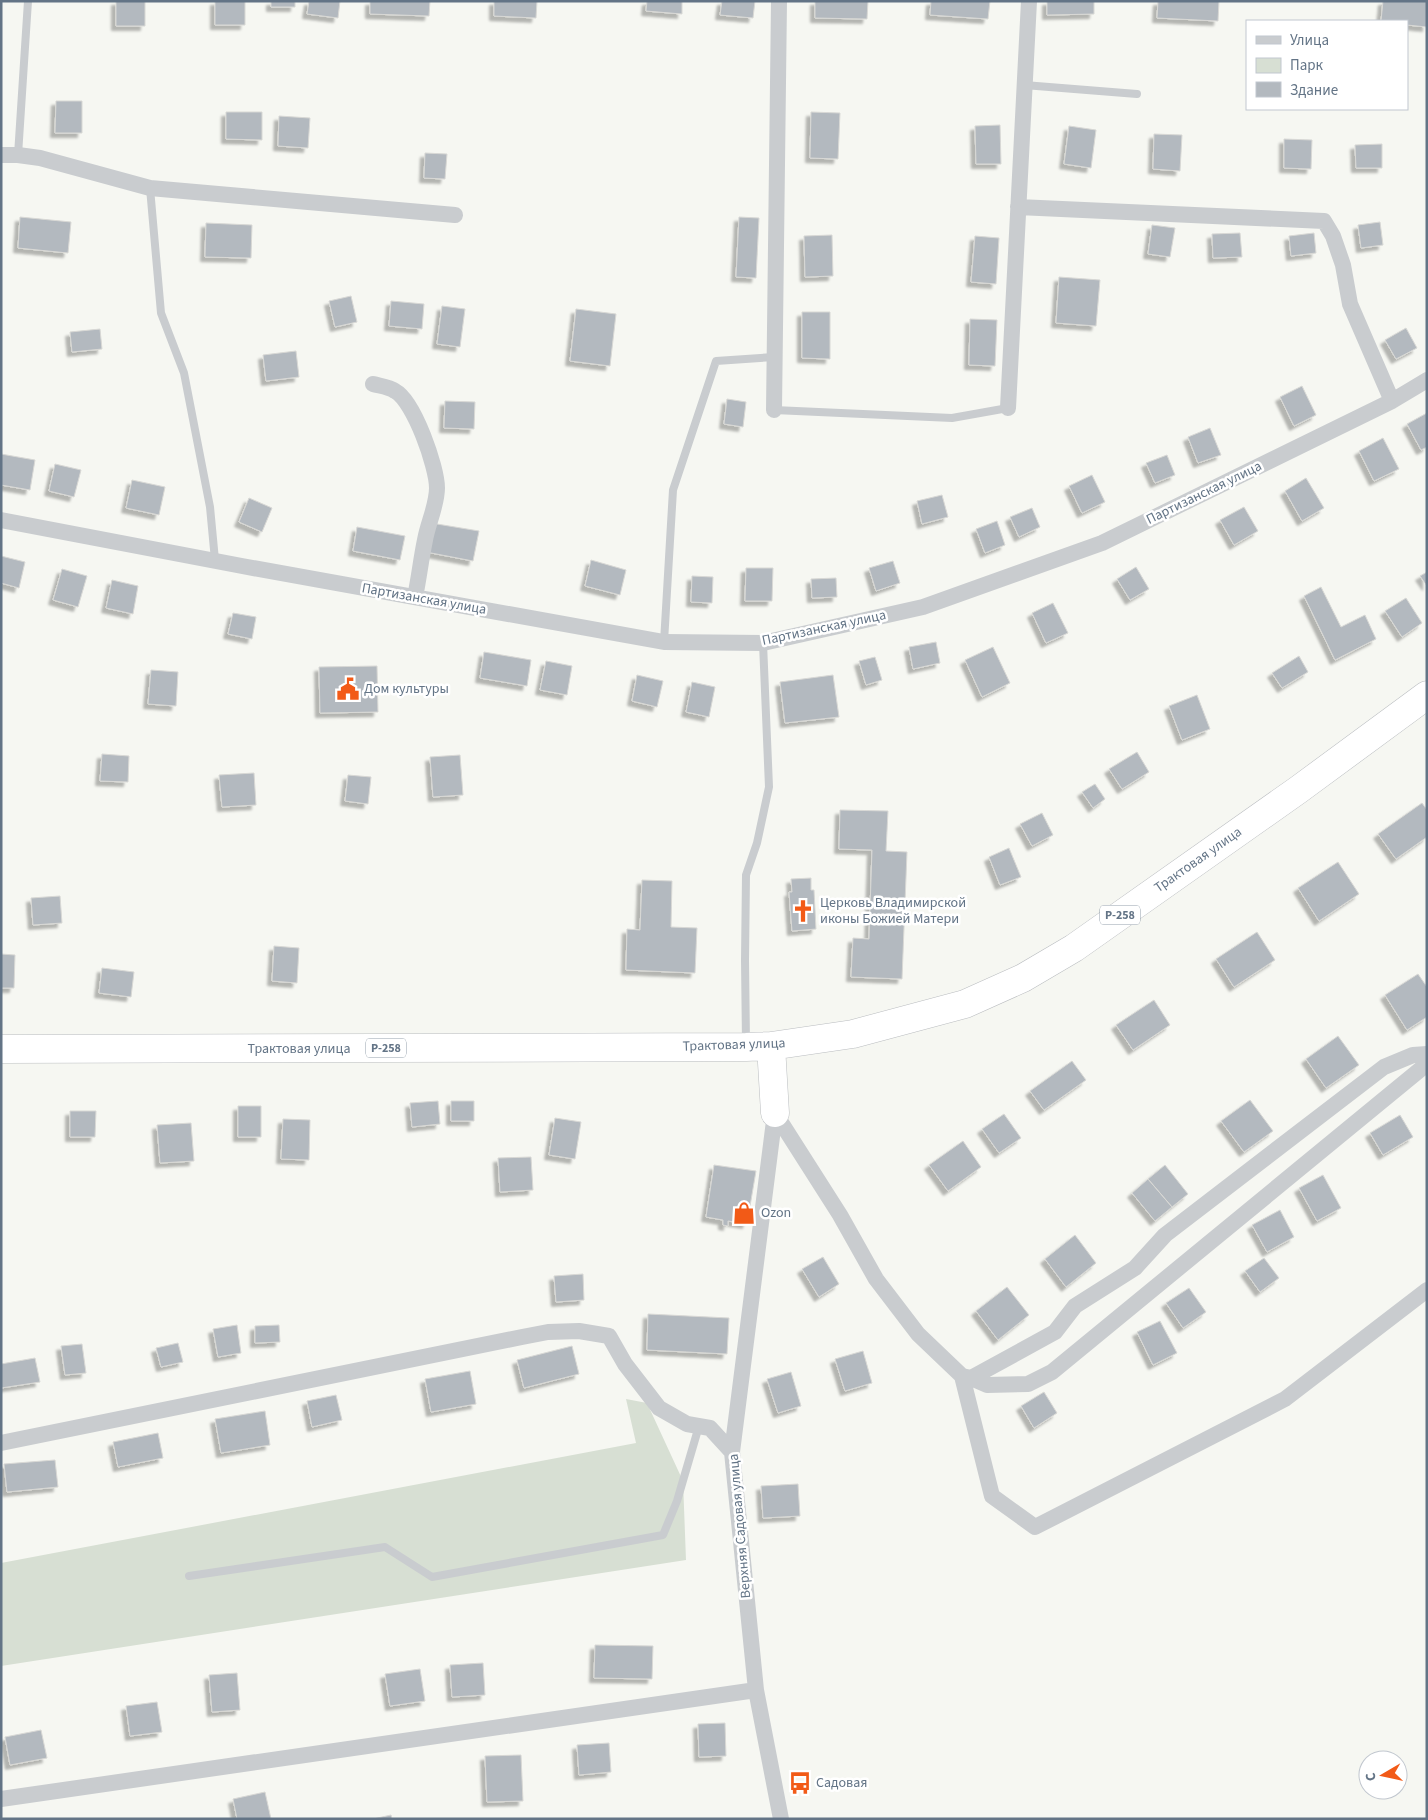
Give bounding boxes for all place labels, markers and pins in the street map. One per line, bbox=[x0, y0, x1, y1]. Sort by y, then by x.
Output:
public building icon: Дом культуры bbox=[335, 676, 361, 702]
place label: Дом культуры bbox=[364, 679, 449, 699]
place label: Церковь Владимирской иконы Божией Матери bbox=[820, 893, 966, 929]
church icon: Церковь Владимирской иконы Божией Матери bbox=[790, 898, 816, 924]
shop icon: Ozon bbox=[731, 1200, 757, 1226]
place label: Ozon bbox=[761, 1203, 791, 1223]
bus stop icon: Садовая bbox=[787, 1770, 813, 1796]
place label: Садовая bbox=[816, 1773, 867, 1793]

